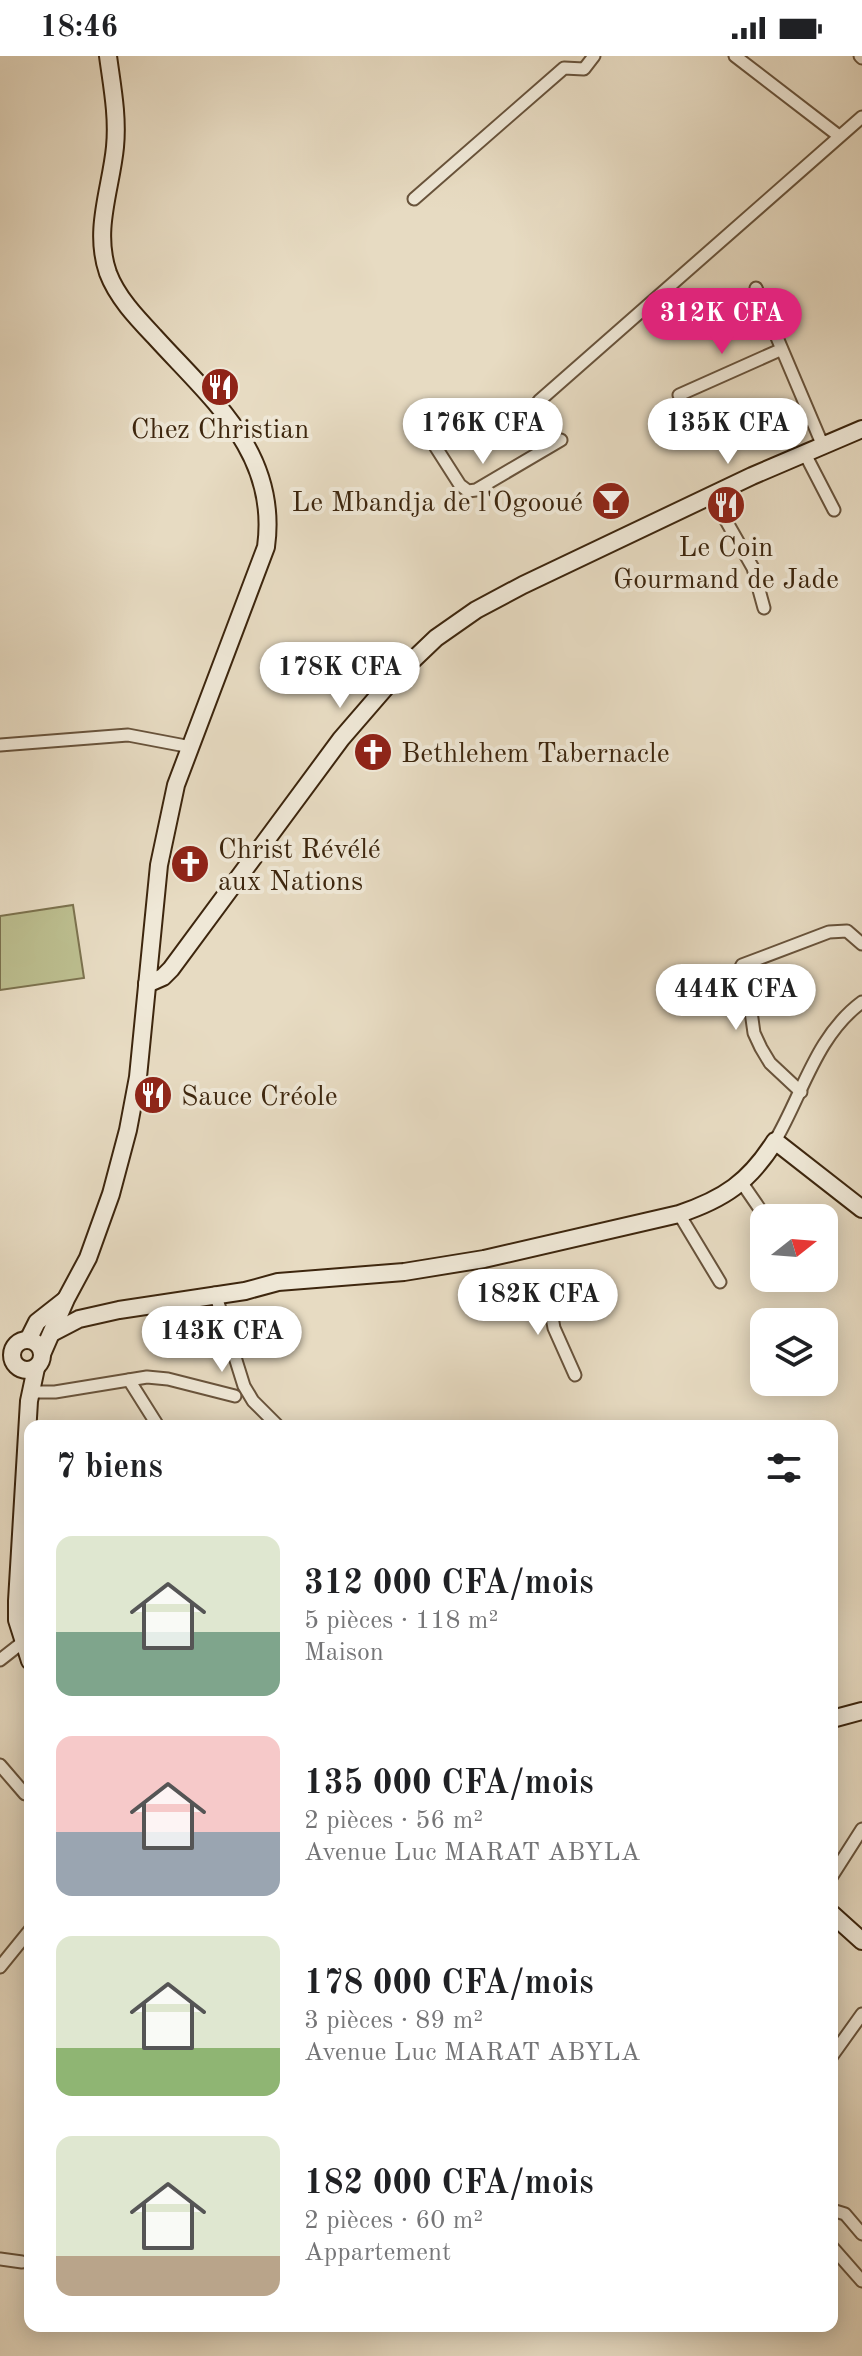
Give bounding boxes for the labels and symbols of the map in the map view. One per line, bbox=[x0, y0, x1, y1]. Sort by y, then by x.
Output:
pin: 312K CFA bbox=[639, 288, 805, 356]
restaurant icon: Chez Christian bbox=[199, 366, 241, 408]
pin: 176K CFA bbox=[400, 398, 566, 466]
pin: 135K CFA bbox=[645, 398, 811, 466]
place label: Chez Christian bbox=[131, 417, 309, 445]
bar icon: Le Mbandja de l'Ogooué bbox=[590, 480, 632, 522]
restaurant icon: Le Coin Gourmand de Jade bbox=[705, 484, 747, 526]
place label: Le Mbandja de l'Ogooué bbox=[292, 490, 583, 518]
place label: Le Coin Gourmand de Jade bbox=[613, 535, 839, 595]
pin: 178K CFA bbox=[257, 642, 423, 710]
church icon: Bethlehem Tabernacle bbox=[352, 731, 394, 773]
place label: Bethlehem Tabernacle bbox=[401, 741, 670, 769]
place label: Christ Révélé aux Nations bbox=[218, 837, 381, 897]
church icon: Christ Révélé aux Nations bbox=[169, 843, 211, 885]
pin: 444K CFA bbox=[653, 964, 819, 1032]
restaurant icon: Sauce Créole bbox=[132, 1074, 174, 1116]
place label: Sauce Créole bbox=[181, 1084, 338, 1112]
north arrow bbox=[750, 1204, 838, 1292]
pin: 182K CFA bbox=[455, 1269, 621, 1337]
pin: 143K CFA bbox=[139, 1306, 305, 1374]

